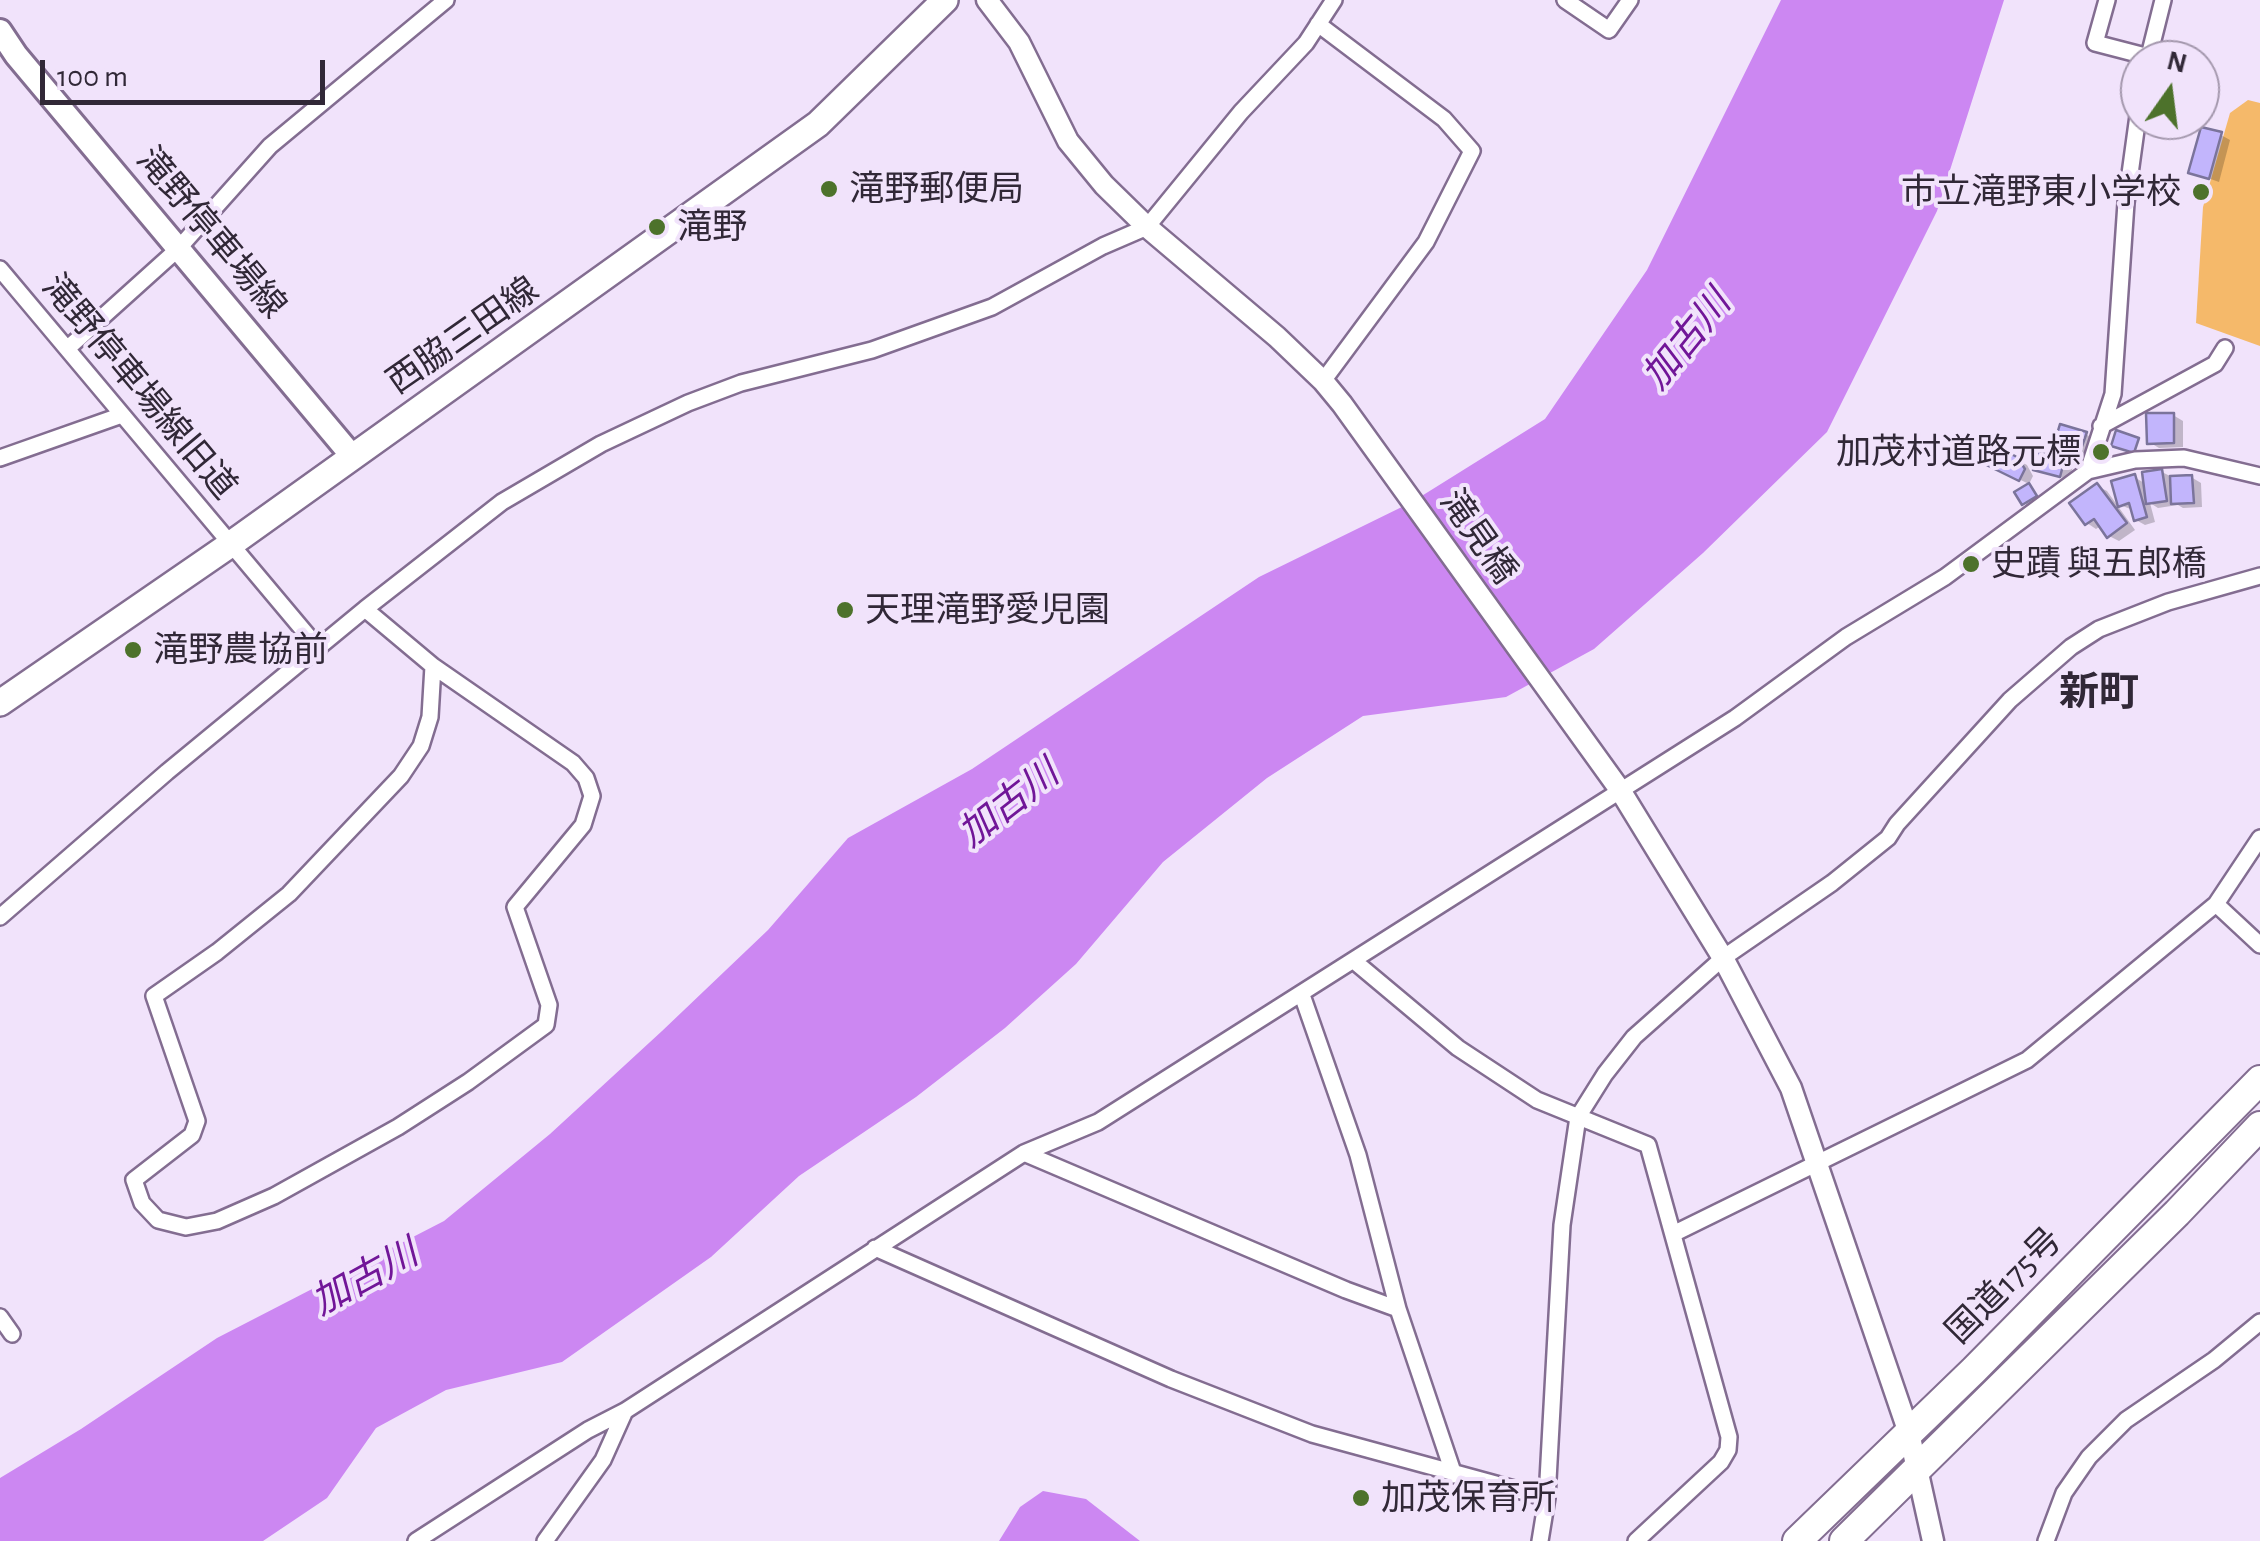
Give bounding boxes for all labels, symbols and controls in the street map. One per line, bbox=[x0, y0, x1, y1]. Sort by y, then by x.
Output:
scale bar bbox=[45, 40, 330, 102]
north arrow bbox=[2120, 40, 2220, 140]
text: N bbox=[2164, 47, 2190, 79]
text: 100 m bbox=[57, 62, 128, 92]
street label: 滝野停車場線 bbox=[127, 139, 295, 327]
place label: 滝野郵便局 bbox=[849, 168, 1024, 210]
place label: 市立滝野東小学校 bbox=[1901, 171, 2181, 213]
marker: 滝野郵便局 bbox=[818, 178, 840, 200]
marker: 市立滝野東小学校 bbox=[2190, 181, 2212, 203]
place label: 滝野 bbox=[677, 206, 747, 248]
marker: 滝野 bbox=[646, 216, 668, 238]
street label: 滝野停車場線旧道 bbox=[33, 266, 245, 508]
street label: 西脇三田線 bbox=[379, 269, 547, 403]
water label: 加古川 bbox=[1633, 281, 1741, 399]
place label: 加茂村道路元標 bbox=[1836, 431, 2081, 473]
marker: 加茂村道路元標 bbox=[2090, 441, 2112, 463]
street label: 滝見橋 bbox=[1431, 482, 1525, 592]
place label: 史蹟 與五郎橋 bbox=[1991, 543, 2207, 585]
marker: 史蹟 與五郎橋 bbox=[1960, 553, 1982, 575]
place label: 天理滝野愛児園 bbox=[865, 589, 1110, 631]
marker: 天理滝野愛児園 bbox=[834, 599, 856, 621]
place label: 滝野農協前 bbox=[153, 629, 328, 671]
marker: 滝野農協前 bbox=[122, 639, 144, 661]
district label: 新町 bbox=[2059, 669, 2139, 717]
water label: 加古川 bbox=[950, 751, 1068, 857]
street label: 国道175号 bbox=[1937, 1219, 2071, 1353]
water label: 加古川 bbox=[304, 1230, 426, 1326]
place label: 加茂保育所 bbox=[1381, 1477, 1556, 1519]
marker: 加茂保育所 bbox=[1350, 1487, 1372, 1509]

